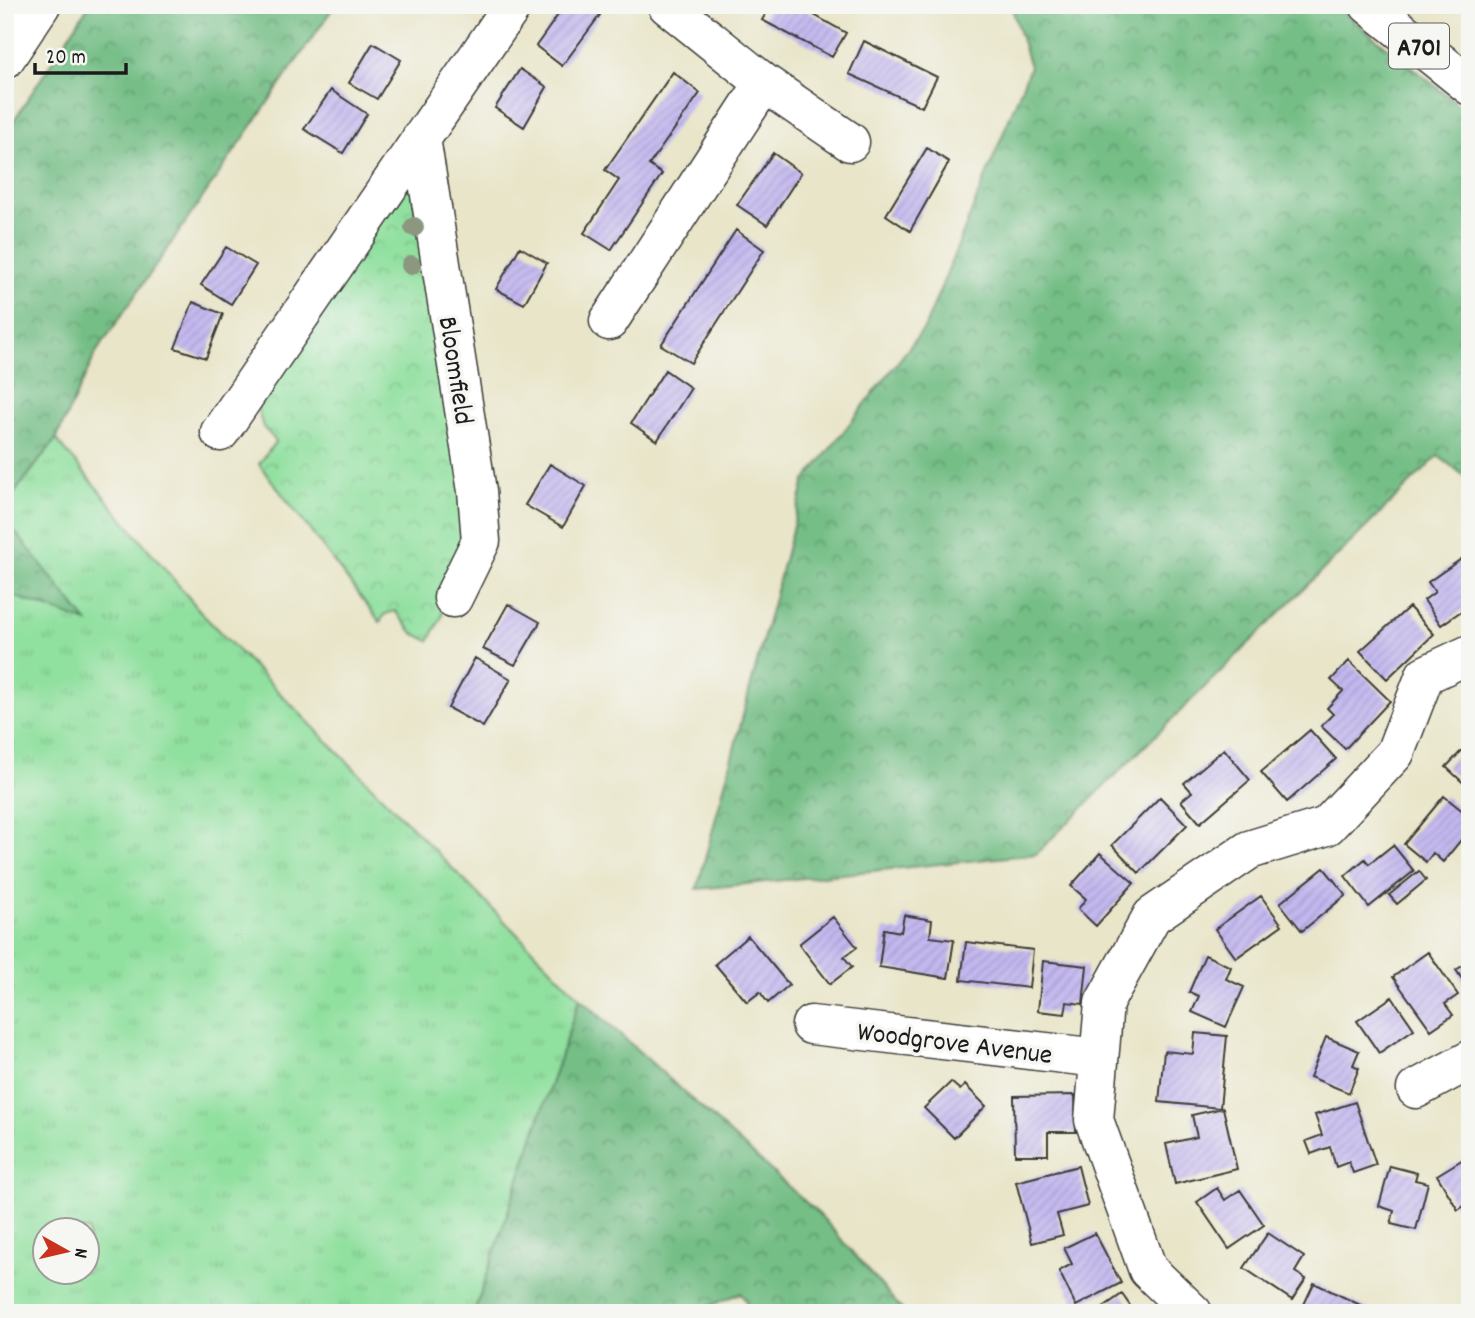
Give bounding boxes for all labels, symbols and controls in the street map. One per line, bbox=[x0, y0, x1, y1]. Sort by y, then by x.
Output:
road number: A701 bbox=[1389, 23, 1449, 68]
scale bar bbox=[35, 32, 126, 76]
text: 20 m bbox=[46, 44, 86, 74]
street label: Bloomfield bbox=[425, 314, 481, 428]
street label: Woodgrove Avenue bbox=[855, 1014, 1054, 1078]
north arrow bbox=[32, 1216, 102, 1286]
text: N bbox=[65, 1246, 93, 1259]

